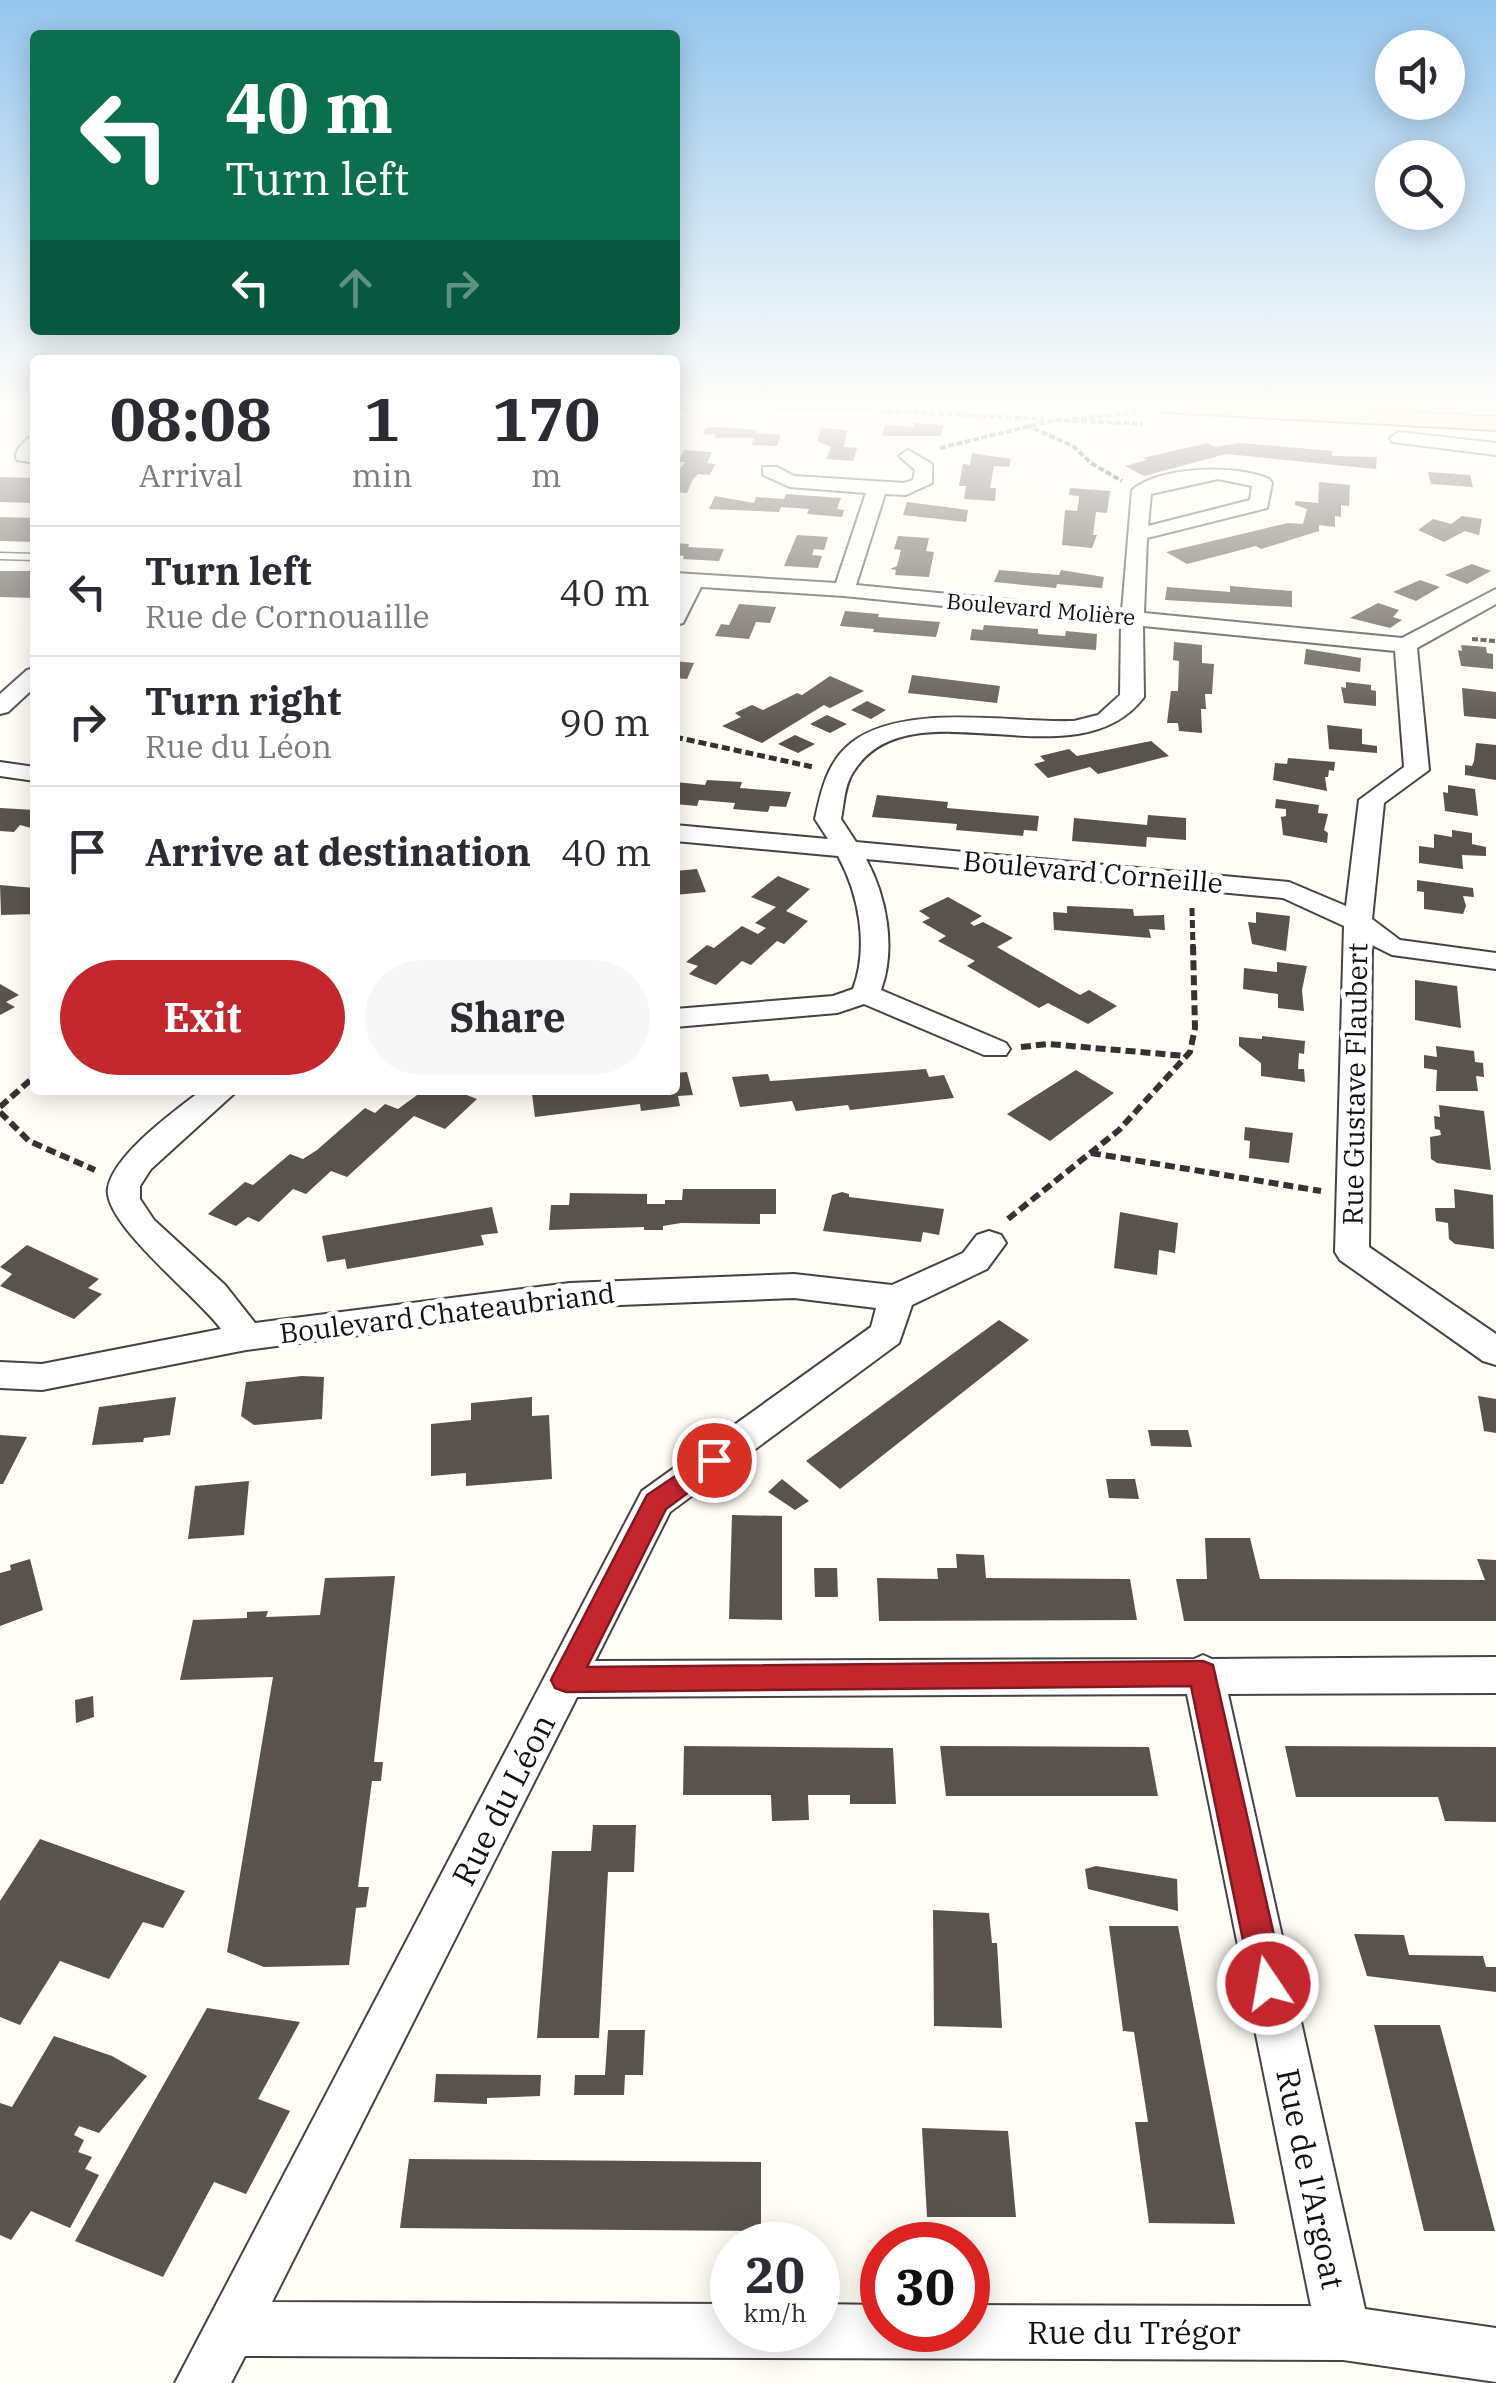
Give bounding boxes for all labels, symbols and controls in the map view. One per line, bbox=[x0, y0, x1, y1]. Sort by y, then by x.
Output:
map controls bbox=[1375, 30, 1465, 230]
button: sound bbox=[1375, 30, 1465, 120]
text: 40 m bbox=[225, 61, 393, 152]
icon: left bbox=[60, 70, 190, 200]
button: search bbox=[1375, 140, 1465, 230]
text: Turn left bbox=[225, 149, 409, 207]
icon: left bbox=[223, 260, 278, 315]
icon: ahead bbox=[328, 260, 383, 315]
icon: right bbox=[433, 260, 488, 315]
text: 08:08 bbox=[110, 379, 272, 458]
text: 1 bbox=[364, 379, 400, 458]
text: 170 bbox=[492, 379, 600, 458]
text: Arrival bbox=[139, 454, 243, 496]
text: min bbox=[352, 454, 413, 496]
text: m bbox=[531, 454, 562, 496]
text: Turn left bbox=[145, 546, 312, 595]
icon: left bbox=[60, 564, 115, 619]
text: 40 m bbox=[559, 567, 650, 616]
street label: Boulevard Molière bbox=[945, 586, 1137, 631]
text: Rue de Cornouaille bbox=[145, 595, 430, 637]
text: Turn right bbox=[145, 676, 341, 725]
icon: right bbox=[60, 694, 115, 749]
text: 90 m bbox=[559, 697, 650, 746]
text: Rue du Léon bbox=[145, 725, 332, 767]
icon: arrive bbox=[60, 824, 115, 879]
text: Arrive at destination bbox=[145, 827, 531, 876]
text: 40 m bbox=[561, 827, 652, 876]
street label: Boulevard Corneille bbox=[962, 842, 1225, 901]
street label: Rue Gustave Flaubert bbox=[1334, 942, 1375, 1226]
button: Exit bbox=[60, 960, 345, 1075]
button: Share bbox=[365, 960, 650, 1075]
street label: Boulevard Chateaubriand bbox=[277, 1274, 617, 1351]
pin bbox=[672, 1418, 757, 1503]
icon: arrive bbox=[687, 1433, 742, 1488]
street label: Rue du Léon bbox=[442, 1707, 564, 1892]
position arrow bbox=[1216, 1932, 1320, 2036]
street label: Rue de l'Argoat bbox=[1267, 2065, 1355, 2293]
speed limit sign: 30 bbox=[860, 2222, 990, 2352]
text: 20 bbox=[745, 2242, 805, 2307]
text: km/h bbox=[743, 2296, 807, 2329]
street label: Rue du Trégor bbox=[1027, 2311, 1241, 2353]

